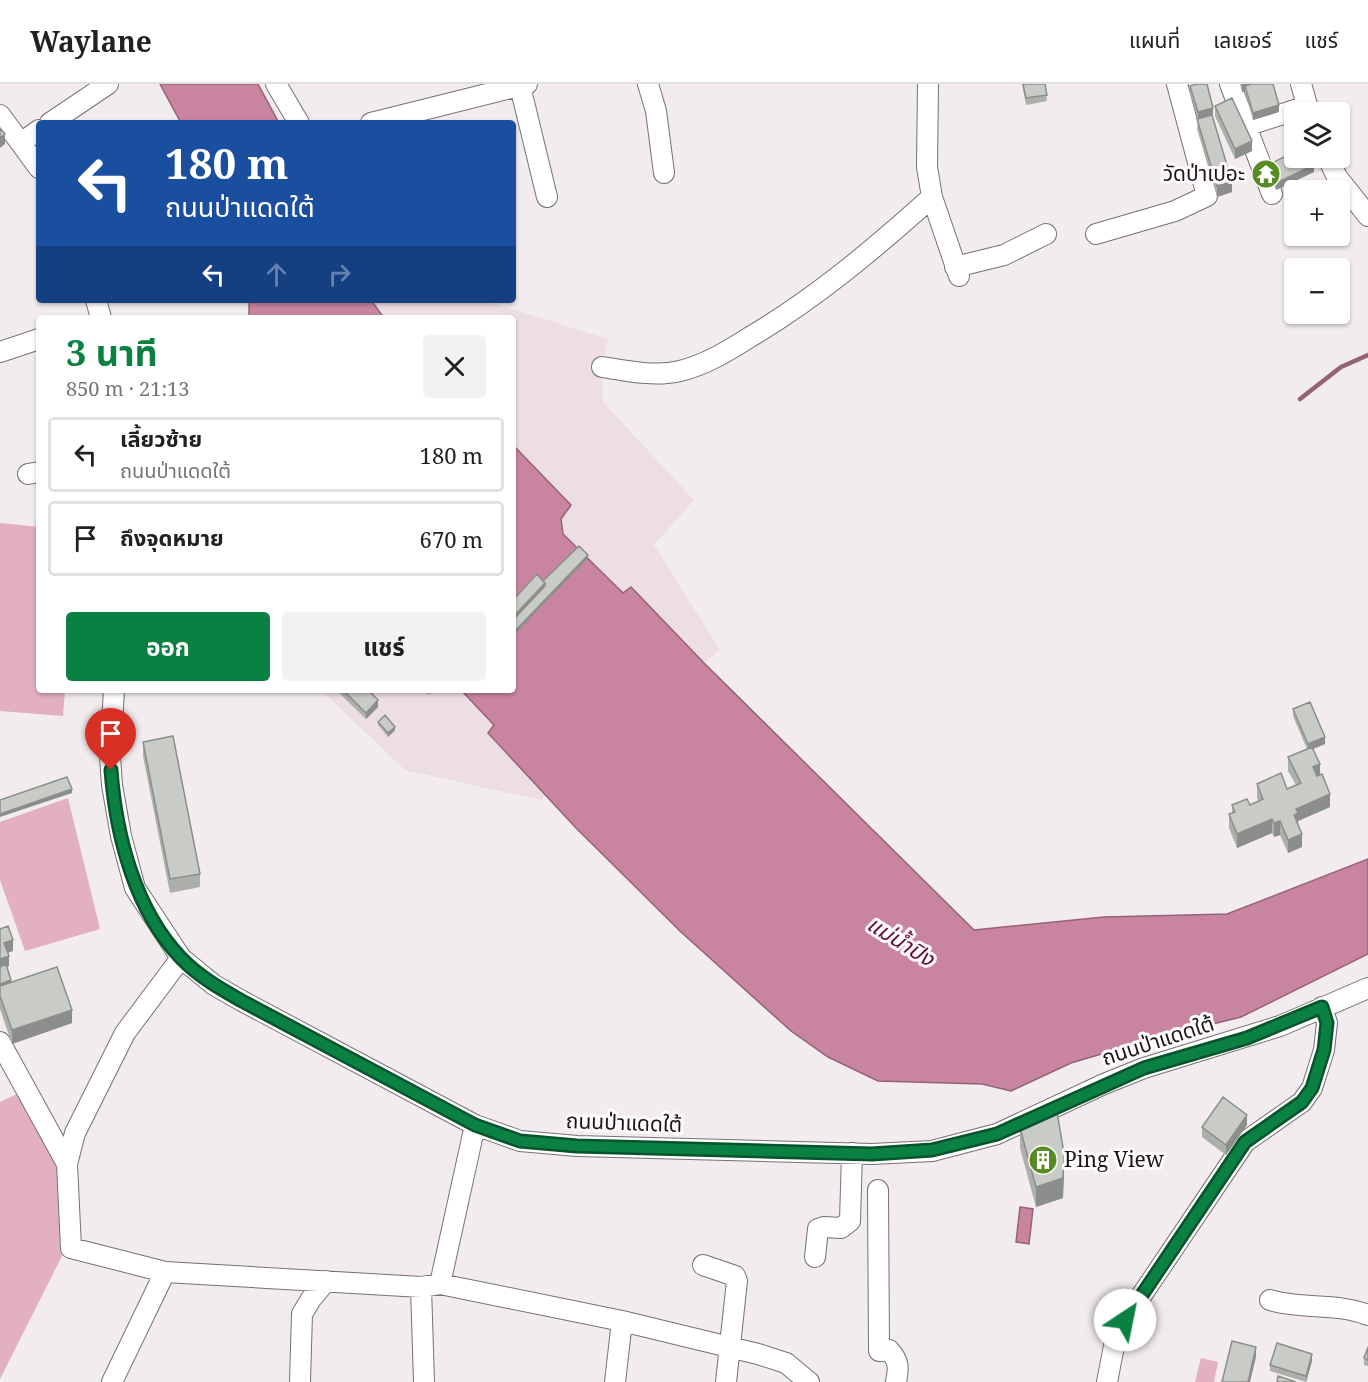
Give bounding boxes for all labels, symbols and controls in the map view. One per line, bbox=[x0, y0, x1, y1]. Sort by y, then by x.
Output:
text: Waylane bbox=[30, 22, 152, 60]
text: แผนที่ bbox=[1129, 26, 1180, 54]
text: เลเยอร์ bbox=[1213, 26, 1272, 54]
text: แชร์ bbox=[1305, 26, 1338, 54]
map controls bbox=[1284, 102, 1350, 324]
button: layers bbox=[1284, 102, 1350, 168]
text: 180 m bbox=[165, 134, 289, 191]
icon: left bbox=[66, 144, 144, 222]
temple icon: วัดป่าเปอะ bbox=[1250, 158, 1282, 190]
place label: วัดป่าเปอะ bbox=[1163, 159, 1245, 187]
button: + bbox=[1284, 180, 1350, 246]
text: ถนนป่าแดดใต้ bbox=[165, 188, 315, 225]
icon: left bbox=[197, 258, 230, 291]
icon: ahead bbox=[260, 258, 293, 291]
icon: right bbox=[323, 258, 356, 291]
button: − bbox=[1284, 258, 1350, 324]
text: 3 นาที bbox=[66, 328, 158, 377]
button: close bbox=[423, 335, 486, 398]
text: 850 m · 21:13 bbox=[66, 375, 189, 402]
text: เลี้ยวซ้าย bbox=[120, 423, 202, 453]
icon: left bbox=[69, 438, 102, 471]
text: 180 m bbox=[420, 440, 483, 470]
text: ถนนป่าแดดใต้ bbox=[120, 457, 231, 484]
icon: arrive bbox=[69, 522, 102, 555]
text: ถึงจุดหมาย bbox=[120, 522, 224, 552]
text: 670 m bbox=[420, 524, 483, 554]
button: ออก bbox=[66, 612, 270, 681]
button: แชร์ bbox=[282, 612, 486, 681]
pin bbox=[85, 708, 136, 770]
icon: arrive bbox=[94, 717, 127, 750]
water label: แม่น้ำปิง bbox=[862, 908, 942, 973]
street label: ถนนป่าแดดใต้ bbox=[1098, 1009, 1217, 1071]
street label: ถนนป่าแดดใต้ bbox=[565, 1106, 683, 1138]
building icon: Ping View bbox=[1027, 1144, 1059, 1176]
place label: Ping View bbox=[1064, 1145, 1165, 1173]
position arrow bbox=[1093, 1288, 1157, 1352]

